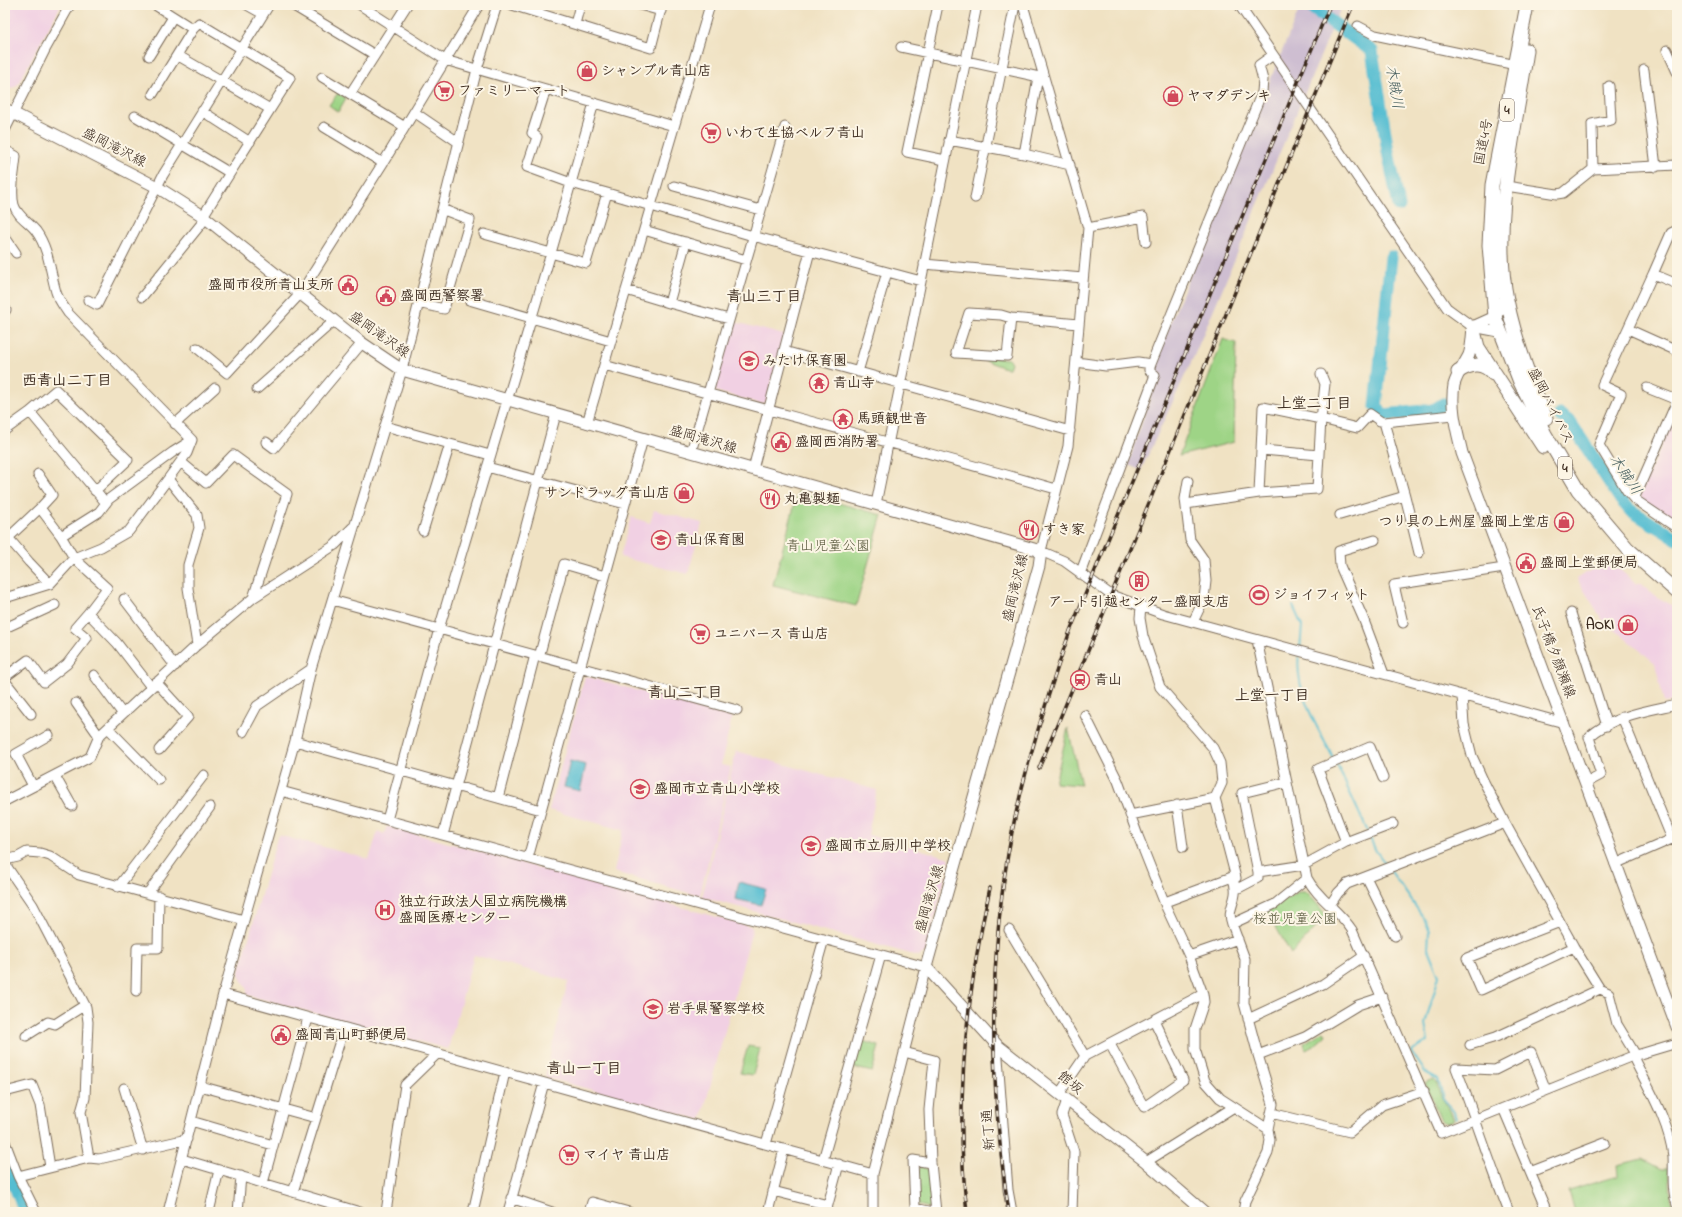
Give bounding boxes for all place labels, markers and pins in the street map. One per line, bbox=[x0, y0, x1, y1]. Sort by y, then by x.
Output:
shop icon: シャンブル青山店 bbox=[576, 60, 598, 82]
place label: シャンブル青山店 bbox=[601, 61, 712, 82]
supermarket icon: ファミリーマート bbox=[433, 80, 455, 102]
place label: ファミリーマート bbox=[458, 81, 571, 102]
shop icon: ヤマダデンキ bbox=[1162, 85, 1184, 107]
place label: ヤマダデンキ bbox=[1187, 86, 1271, 107]
supermarket icon: いわて生協ベルフ青山 bbox=[700, 122, 722, 144]
place label: いわて生協ベルフ青山 bbox=[725, 123, 865, 144]
public building icon: 盛岡市役所青山支所 bbox=[337, 274, 359, 296]
place label: 盛岡市役所青山支所 bbox=[208, 275, 334, 296]
public building icon: 盛岡西警察署 bbox=[375, 285, 397, 307]
place label: 盛岡西警察署 bbox=[400, 286, 484, 307]
school or university icon: みたけ保育園 bbox=[738, 350, 760, 372]
place label: みたけ保育園 bbox=[763, 351, 847, 372]
temple icon: 青山寺 bbox=[808, 372, 830, 394]
place label: 青山寺 bbox=[833, 373, 875, 394]
temple icon: 馬頭観世音 bbox=[832, 408, 854, 430]
place label: 馬頭観世音 bbox=[857, 409, 927, 430]
public building icon: 盛岡西消防署 bbox=[770, 431, 792, 453]
place label: 盛岡西消防署 bbox=[795, 432, 879, 453]
shop icon: サンドラッグ青山店 bbox=[673, 482, 695, 504]
place label: サンドラッグ青山店 bbox=[544, 483, 670, 504]
restaurant icon: 丸亀製麺 bbox=[759, 488, 781, 510]
place label: 丸亀製麺 bbox=[784, 489, 840, 510]
shop icon: つり具の上州屋 盛岡上堂店 bbox=[1553, 511, 1575, 533]
place label: つり具の上州屋 盛岡上堂店 bbox=[1379, 512, 1550, 533]
restaurant icon: すき家 bbox=[1018, 519, 1040, 541]
place label: すき家 bbox=[1043, 520, 1085, 541]
school or university icon: 青山保育園 bbox=[650, 529, 672, 551]
place label: 青山保育園 bbox=[675, 530, 745, 551]
public building icon: 盛岡上堂郵便局 bbox=[1515, 552, 1537, 574]
place label: 盛岡上堂郵便局 bbox=[1540, 553, 1638, 574]
building icon: アート引越センター盛岡支店 bbox=[1128, 570, 1150, 592]
sports icon: ジョイフィット bbox=[1248, 584, 1270, 606]
place label: ジョイフィット bbox=[1273, 585, 1370, 606]
place label: アート引越センター盛岡支店 bbox=[1048, 592, 1230, 613]
shop icon: AOKI bbox=[1617, 614, 1639, 636]
place label: AOKI bbox=[1586, 615, 1614, 636]
supermarket icon: ユニバース 青山店 bbox=[689, 623, 711, 645]
place label: ユニバース 青山店 bbox=[714, 624, 829, 645]
station icon: 青山 bbox=[1069, 669, 1091, 691]
place label: 青山 bbox=[1094, 670, 1122, 691]
school or university icon: 盛岡市立青山小学校 bbox=[629, 778, 651, 800]
place label: 盛岡市立青山小学校 bbox=[654, 779, 780, 800]
school or university icon: 盛岡市立厨川中学校 bbox=[800, 835, 822, 857]
place label: 盛岡市立厨川中学校 bbox=[825, 836, 951, 857]
place label: 独立行政法人国立病院機構 盛岡医療センター bbox=[399, 892, 567, 929]
hospital icon: 独立行政法人国立病院機構 盛岡医療センター bbox=[374, 899, 396, 921]
school or university icon: 岩手県警察学校 bbox=[642, 998, 664, 1020]
place label: 岩手県警察学校 bbox=[667, 999, 765, 1020]
public building icon: 盛岡青山町郵便局 bbox=[270, 1024, 292, 1046]
place label: 盛岡青山町郵便局 bbox=[295, 1025, 407, 1046]
supermarket icon: マイヤ 青山店 bbox=[558, 1144, 580, 1166]
place label: マイヤ 青山店 bbox=[583, 1145, 670, 1166]

